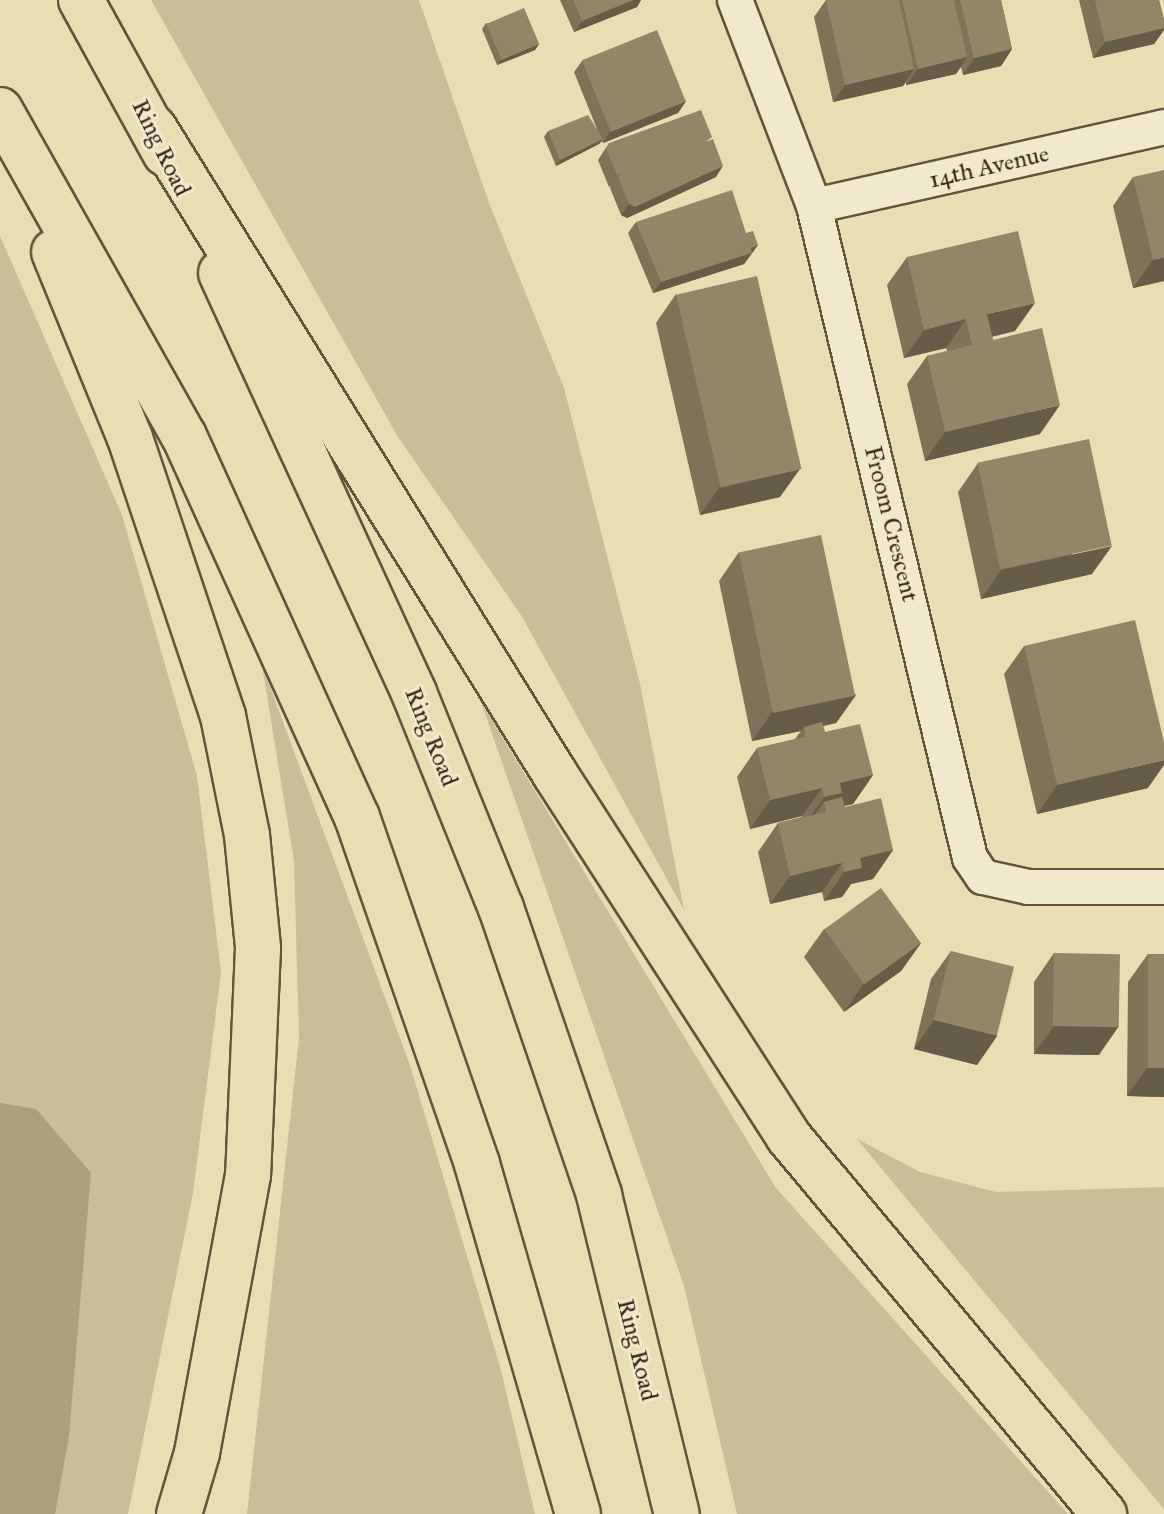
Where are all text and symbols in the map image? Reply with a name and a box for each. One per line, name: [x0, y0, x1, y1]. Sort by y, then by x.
street label: Ring Road: [125, 95, 197, 201]
street label: 14th Avenue: [926, 139, 1052, 195]
street label: Froom Crescent: [858, 443, 924, 605]
street label: Ring Road: [398, 683, 464, 791]
street label: Ring Road: [610, 1296, 664, 1404]

